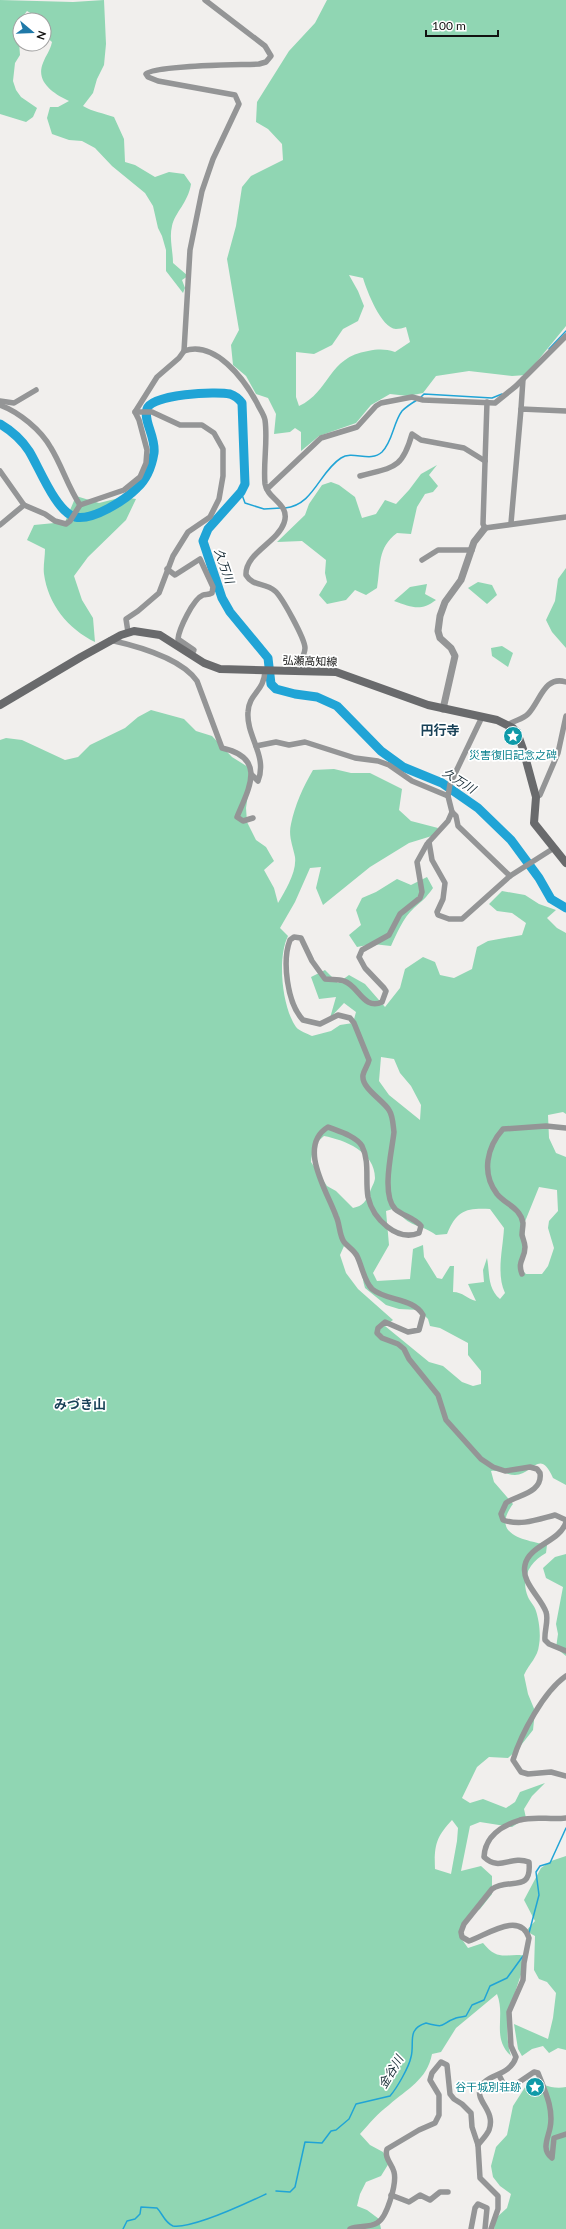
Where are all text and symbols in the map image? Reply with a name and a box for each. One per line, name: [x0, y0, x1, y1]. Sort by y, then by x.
north arrow: [12, 12, 52, 52]
scale bar: [426, 12, 498, 38]
text: 100 m: [432, 18, 466, 33]
text: N: [34, 29, 49, 42]
water label: 久万川: [212, 546, 238, 587]
street label: 弘瀬高知線: [282, 653, 338, 668]
district label: 円行寺: [420, 722, 460, 738]
place icon: 災害復旧記念之碑: [502, 725, 524, 747]
place label: 災害復旧記念之碑: [469, 748, 557, 761]
water label: 久万川: [440, 765, 480, 798]
district label: みづき山: [54, 1396, 106, 1412]
water label: 金谷川: [375, 2051, 407, 2091]
place icon: 谷干城別荘跡: [524, 2076, 546, 2098]
place label: 谷干城別荘跡: [455, 2080, 521, 2093]

